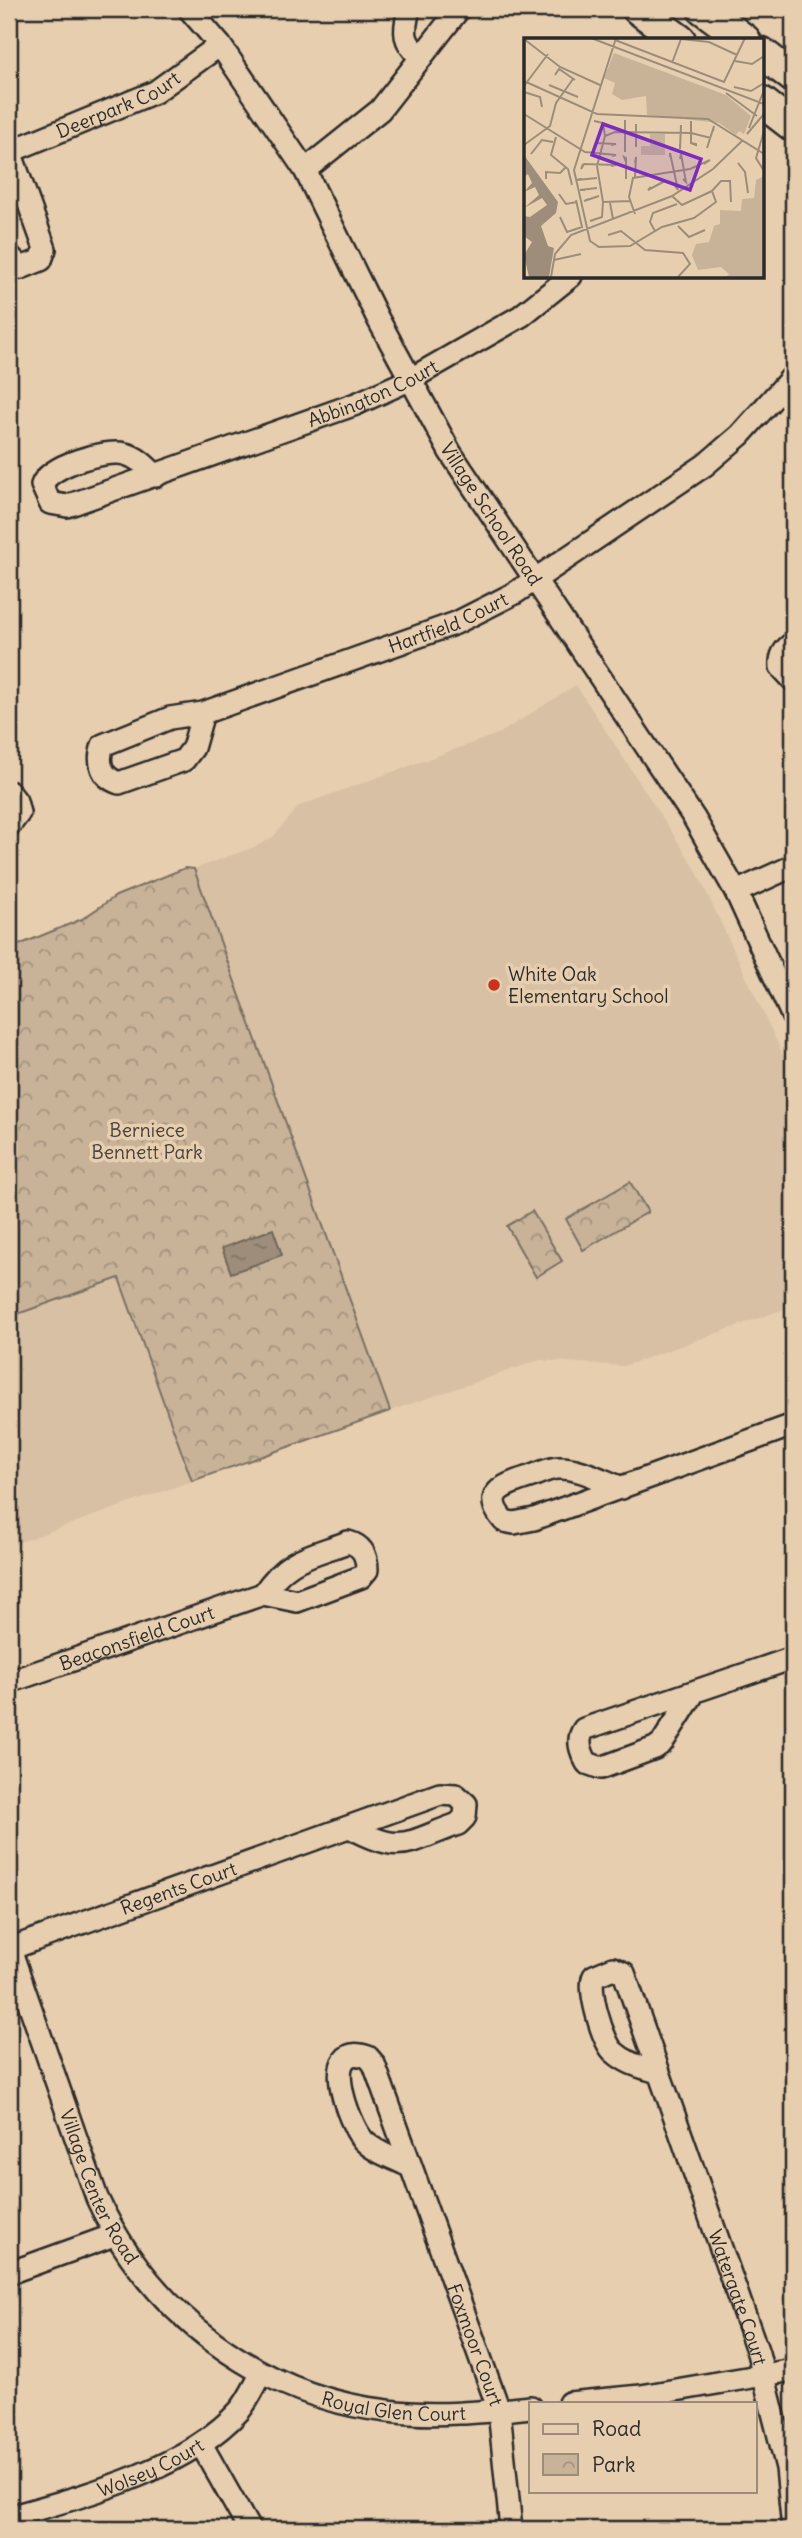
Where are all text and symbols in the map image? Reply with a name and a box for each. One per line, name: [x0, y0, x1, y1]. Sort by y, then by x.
inset map: [524, 38, 764, 278]
street label: Deerpark Court: [53, 66, 185, 143]
street label: Abbington Court: [304, 354, 442, 432]
street label: Village School Road: [435, 438, 547, 590]
street label: Hartfield Court: [385, 587, 512, 658]
place label: White Oak Elementary School: [508, 962, 669, 1008]
marker: White Oak Elementary School: [486, 977, 502, 993]
park label: Berniece Bennett Park: [91, 1118, 203, 1164]
street label: Beaconsfield Court: [56, 1600, 217, 1676]
street label: Regents Court: [117, 1856, 240, 1920]
street label: Village Center Road: [55, 2106, 144, 2268]
street label: Watergate Court: [703, 2226, 773, 2368]
street label: Foxmoor Court: [442, 2280, 508, 2409]
street label: Royal Glen Court: [319, 2386, 466, 2426]
legend: [529, 2402, 756, 2492]
text: Road: [592, 2415, 641, 2442]
street label: Wolsey Court: [94, 2433, 208, 2502]
text: Park: [592, 2451, 635, 2478]

